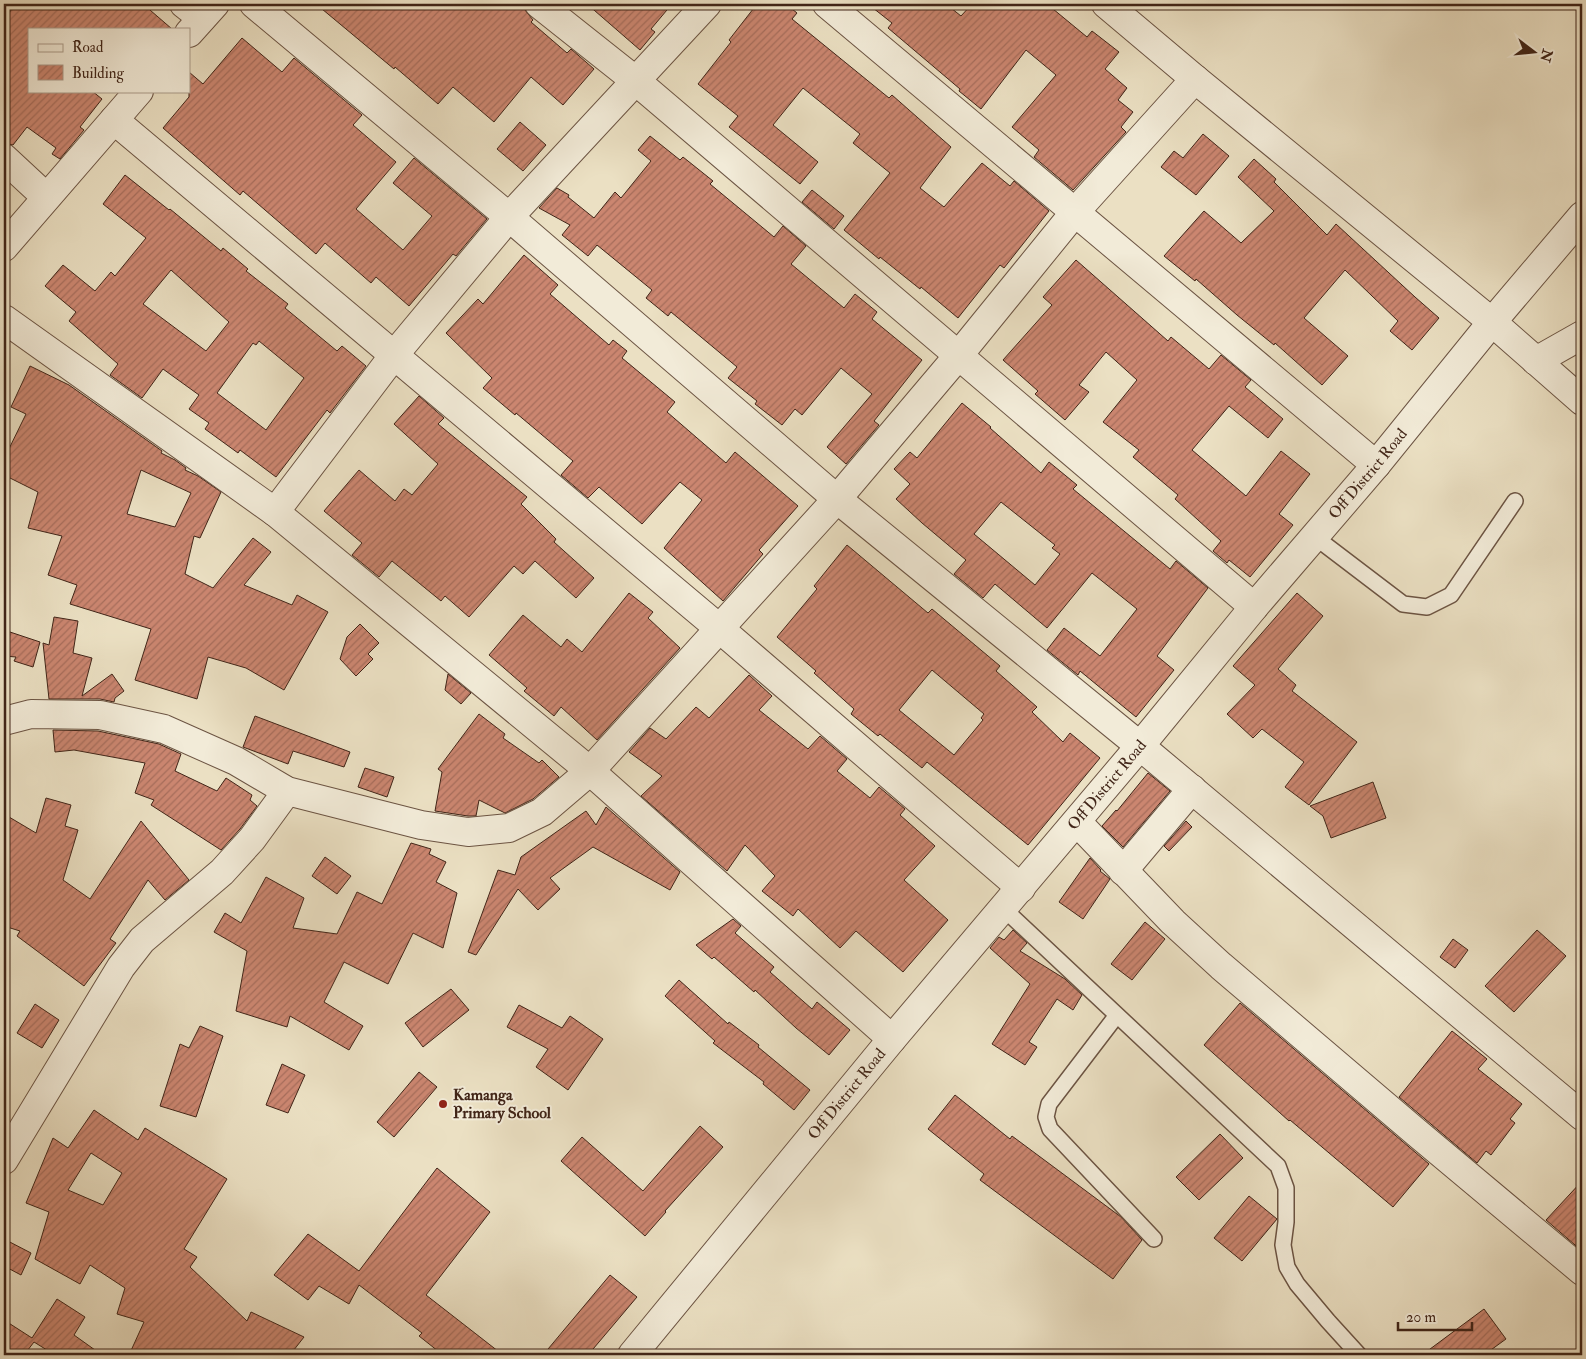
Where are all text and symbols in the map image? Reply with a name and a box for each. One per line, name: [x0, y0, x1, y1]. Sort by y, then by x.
legend: [28, 28, 190, 92]
north arrow: [1508, 28, 1558, 78]
text: Road: [72, 38, 104, 57]
text: N: [1536, 46, 1556, 64]
text: Building: [72, 64, 124, 83]
street label: Off District Road: [1324, 424, 1412, 523]
street label: Off District Road: [1063, 736, 1151, 834]
street label: Off District Road: [803, 1044, 890, 1144]
place label: Kamanga Primary School: [453, 1085, 552, 1124]
marker: Kamanga Primary School: [437, 1098, 449, 1110]
scale bar: [1398, 1299, 1472, 1331]
text: 20 m: [1406, 1308, 1436, 1327]

